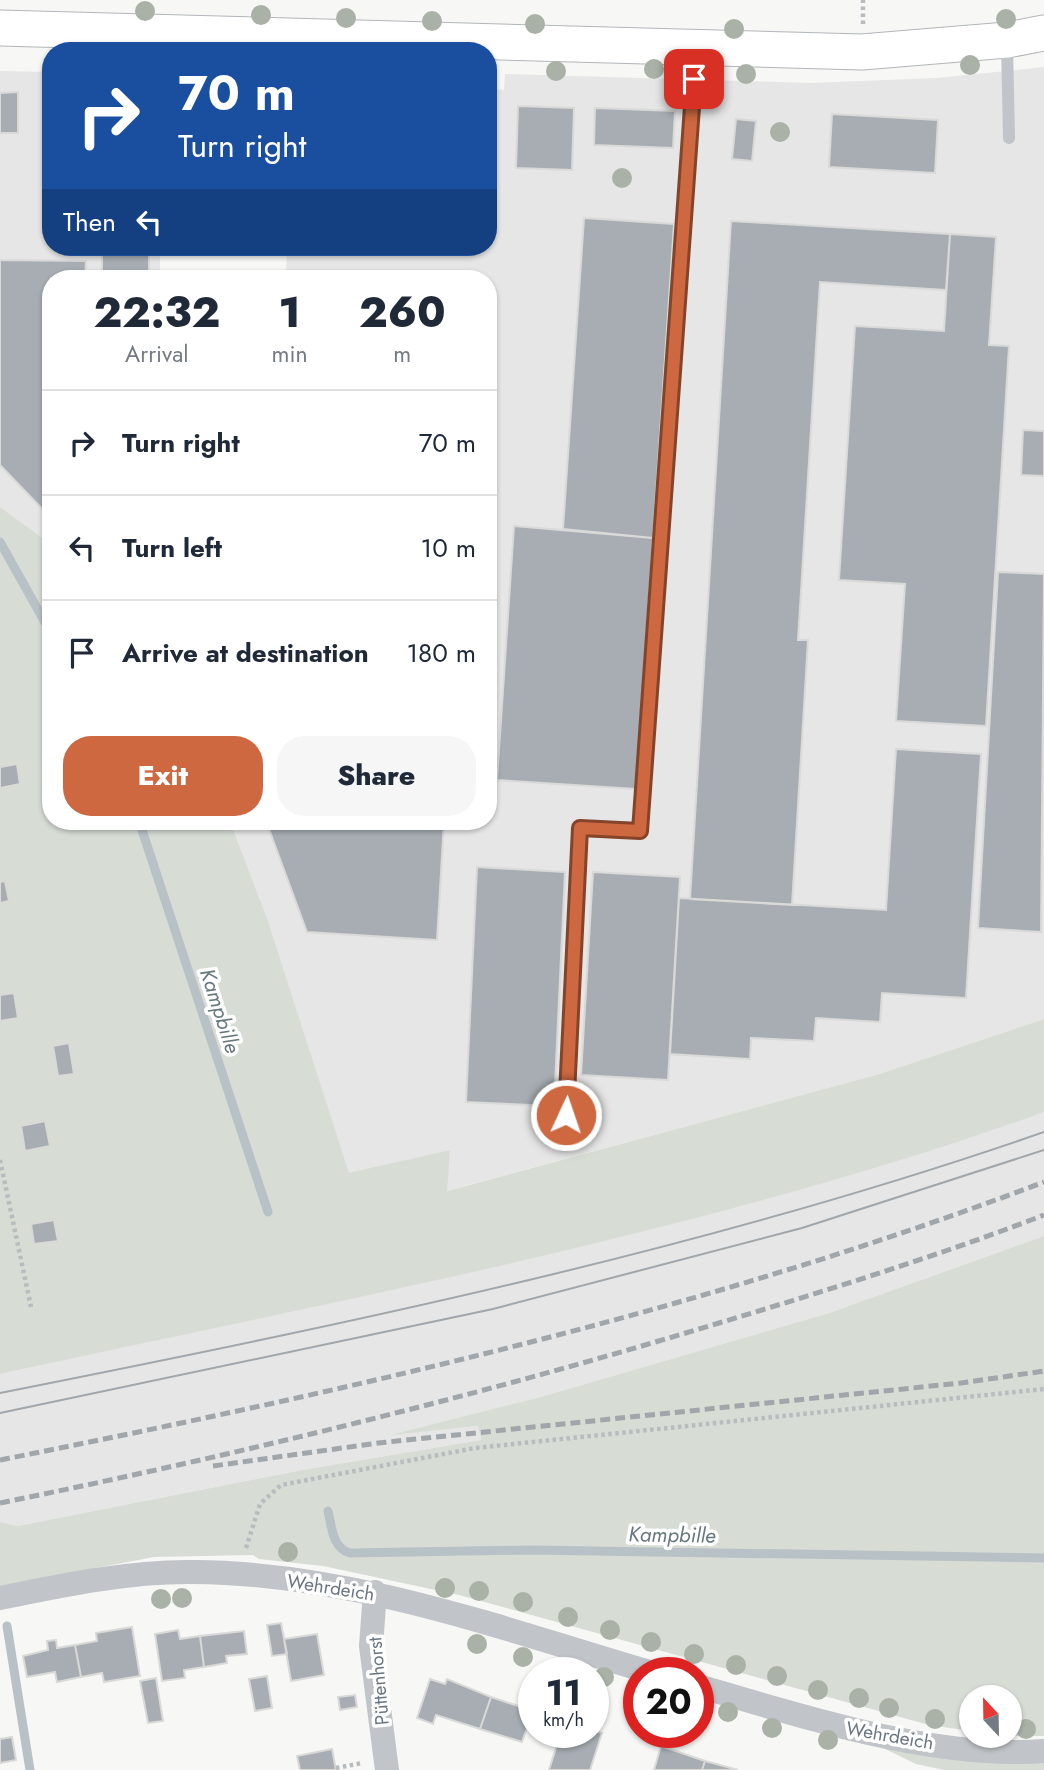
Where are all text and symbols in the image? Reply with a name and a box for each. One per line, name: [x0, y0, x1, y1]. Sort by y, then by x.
pin: [664, 49, 724, 109]
text: 70 m: [178, 58, 295, 128]
icon: arrive: [675, 60, 713, 98]
icon: right: [63, 70, 154, 161]
text: Turn right: [178, 123, 307, 169]
text: Then: [63, 203, 116, 241]
icon: left: [130, 203, 168, 241]
text: 22:32: [93, 282, 220, 343]
text: 1: [279, 282, 301, 343]
text: 260: [359, 282, 446, 343]
text: Arrival: [125, 337, 189, 371]
text: min: [272, 337, 308, 371]
text: m: [393, 337, 411, 371]
icon: right: [63, 424, 101, 462]
text: Turn right: [122, 424, 240, 462]
text: 70 m: [419, 424, 476, 462]
icon: left: [63, 529, 101, 567]
text: Turn left: [122, 529, 222, 567]
text: 10 m: [421, 529, 476, 567]
icon: arrive: [63, 634, 101, 672]
text: Arrive at destination: [122, 634, 369, 672]
text: 180 m: [406, 634, 476, 672]
button: Exit: [63, 736, 263, 816]
button: Share: [277, 736, 476, 816]
water label: Kampbille: [192, 965, 248, 1058]
position arrow: [529, 1078, 603, 1152]
water label: Kampbille: [628, 1519, 716, 1551]
street label: Wehrdeich: [285, 1567, 377, 1608]
street label: Püttenhorst: [361, 1635, 396, 1726]
speed limit sign: 20: [623, 1657, 714, 1748]
text: 11: [546, 1668, 581, 1718]
north arrow: [959, 1685, 1022, 1748]
map controls: [959, 1685, 1022, 1748]
text: km/h: [543, 1707, 584, 1733]
street label: Wehrdeich: [844, 1715, 936, 1756]

